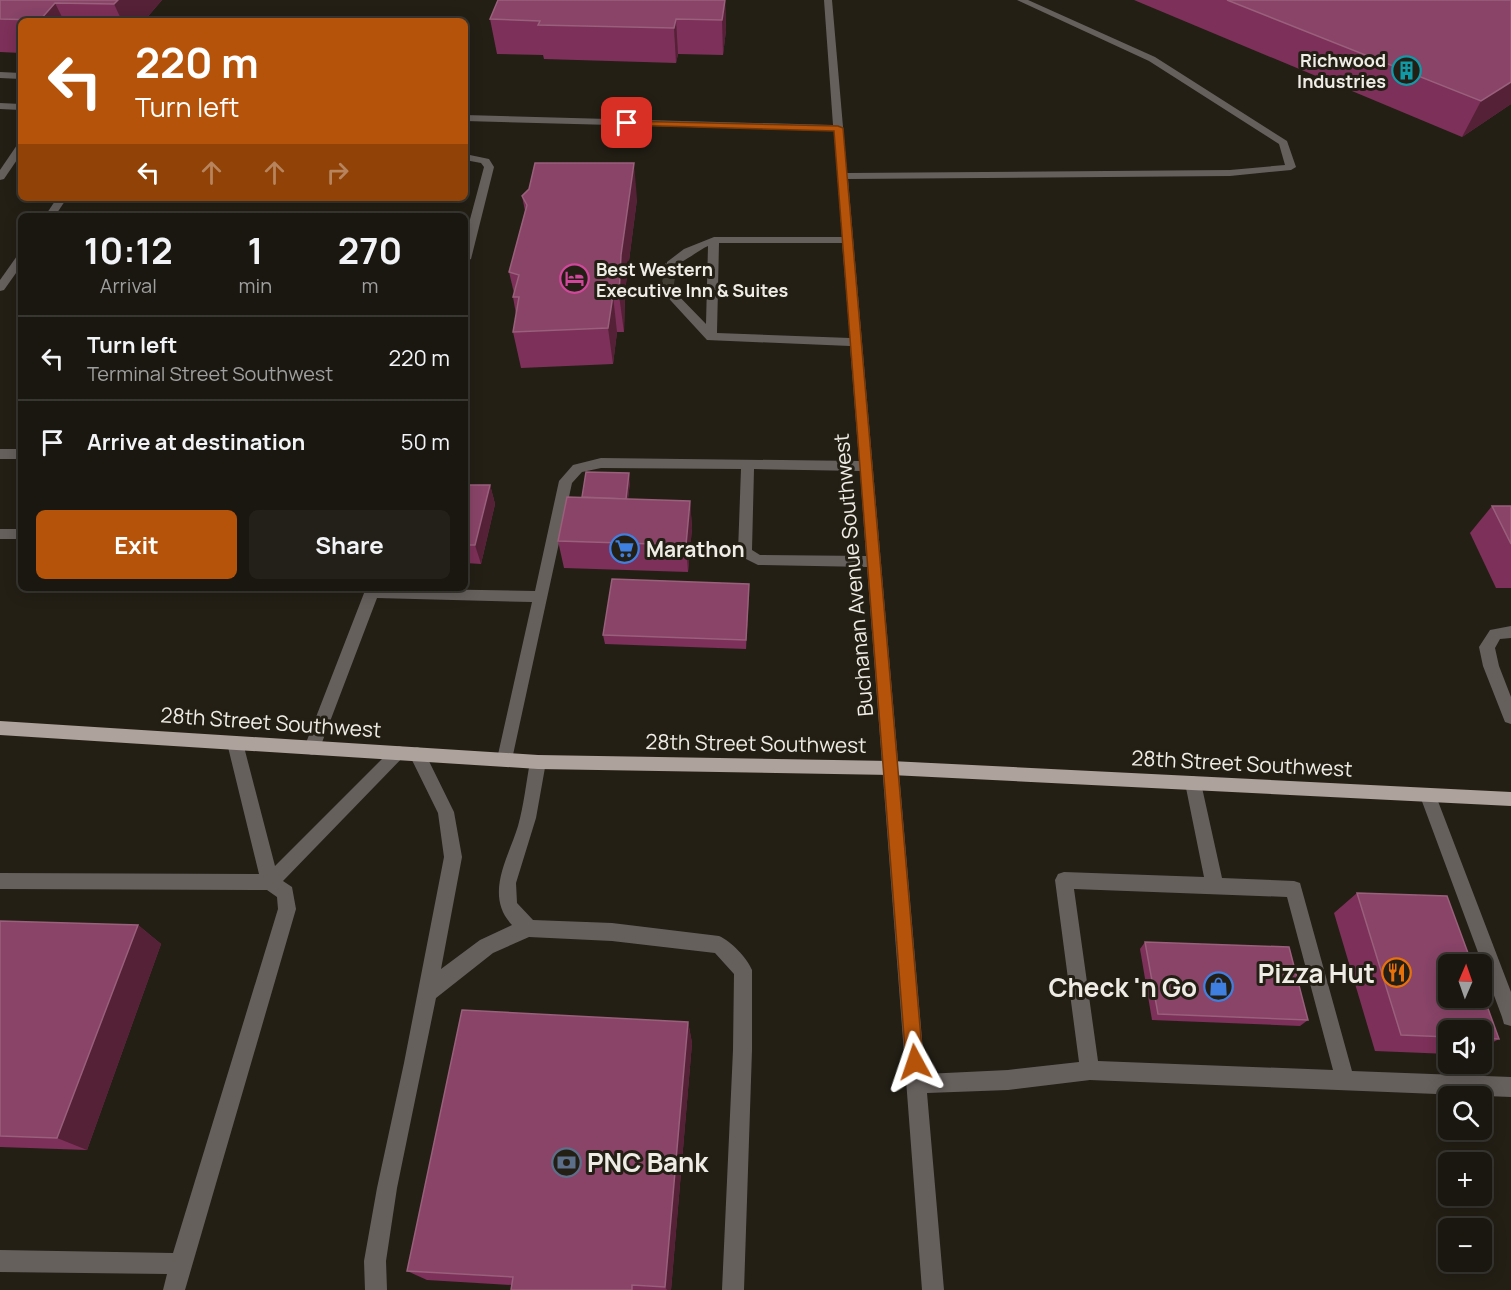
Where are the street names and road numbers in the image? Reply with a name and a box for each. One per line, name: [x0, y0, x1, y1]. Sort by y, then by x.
street label: Buchanan Avenue Southwest: [827, 432, 879, 718]
street label: 28th Street Southwest: [160, 700, 382, 744]
street label: 28th Street Southwest: [645, 727, 867, 759]
street label: 28th Street Southwest: [1131, 743, 1353, 783]

